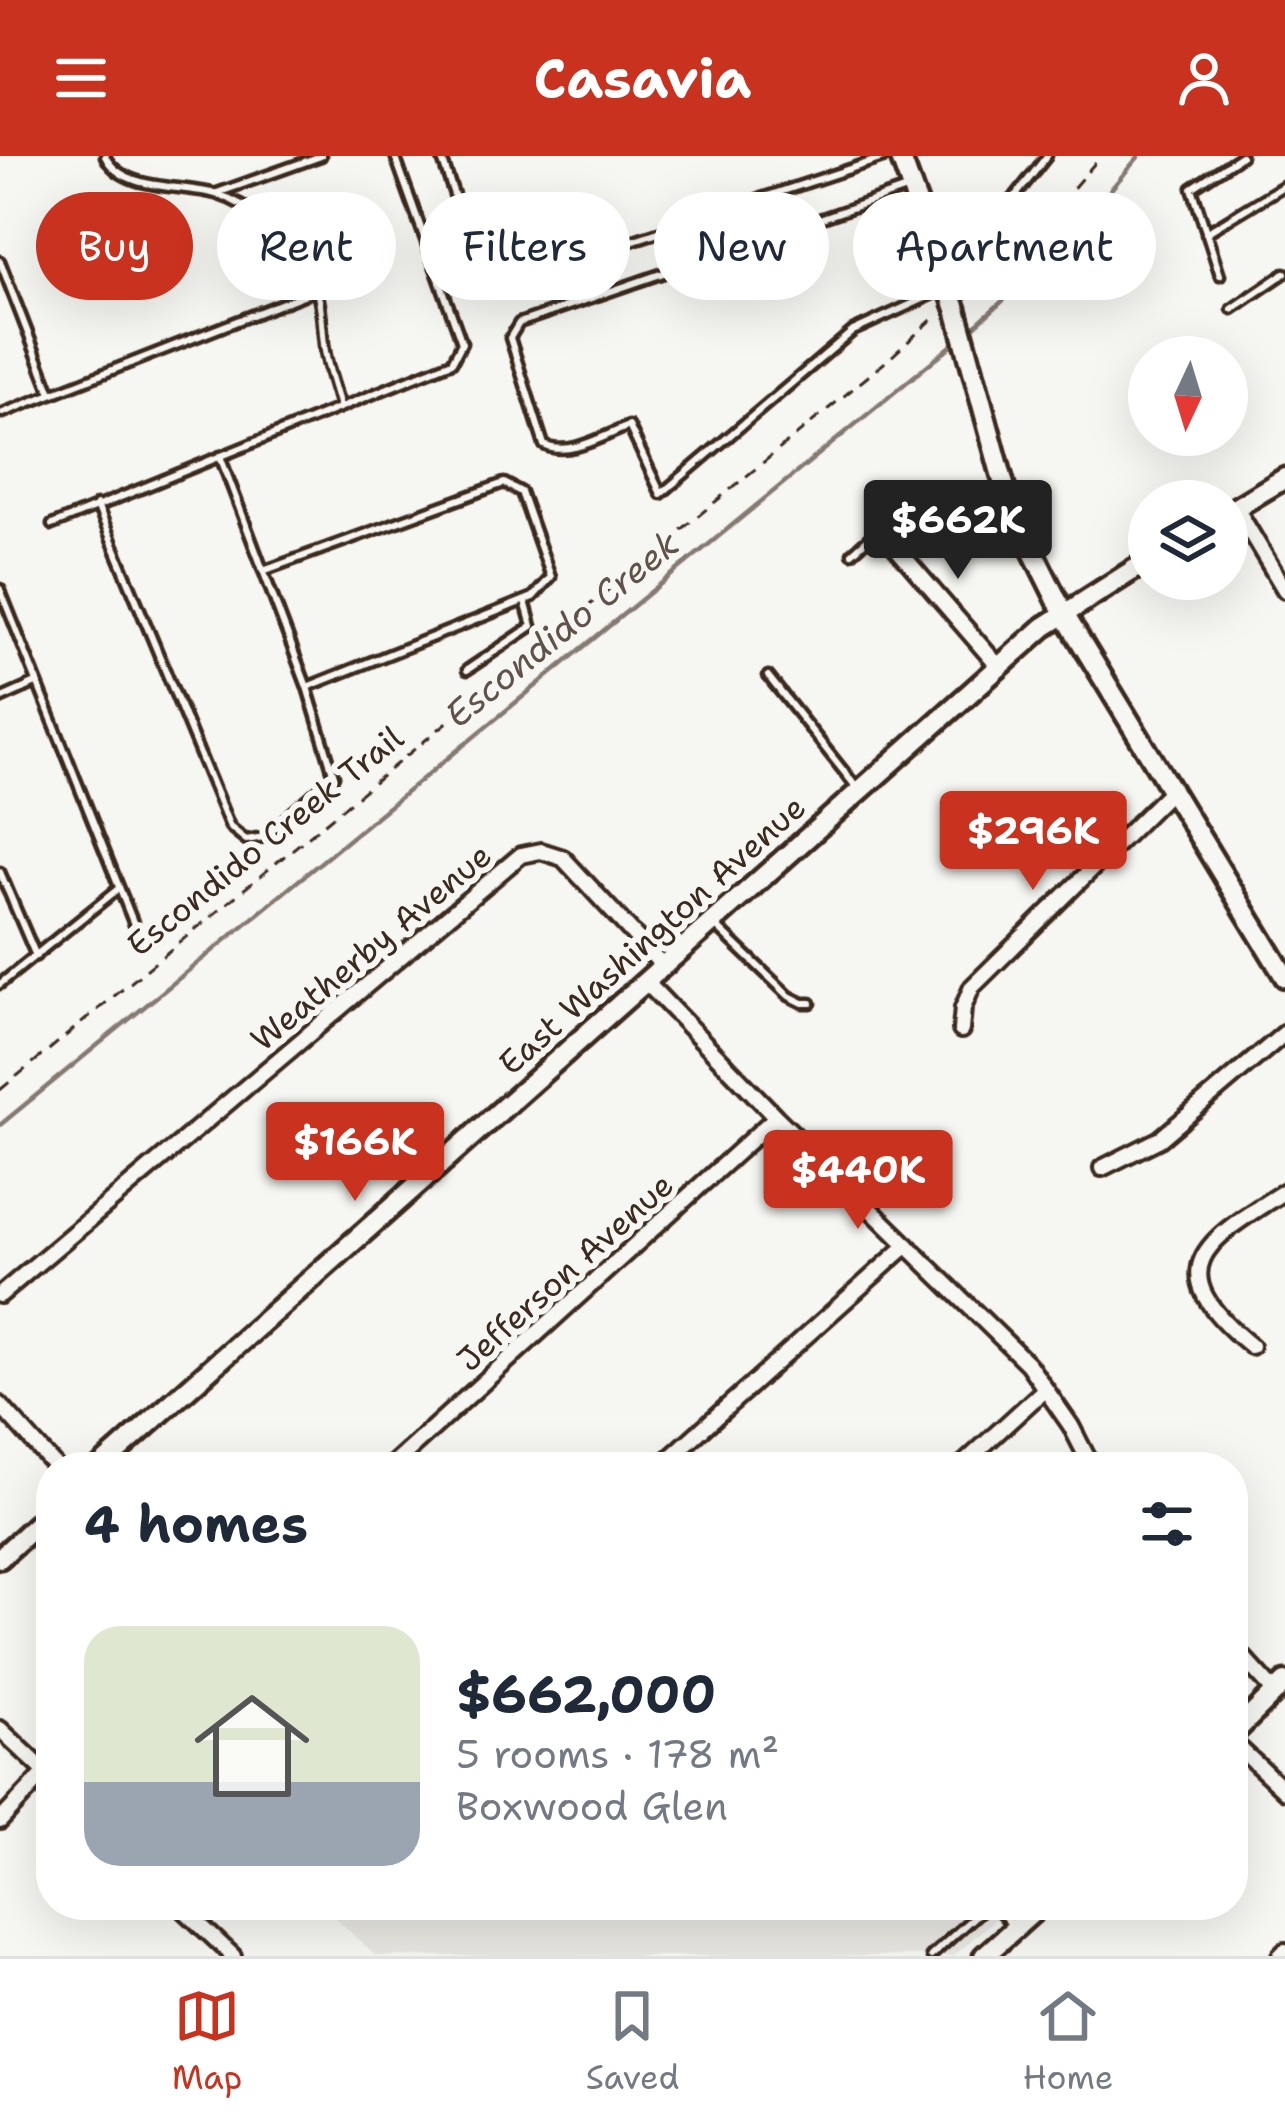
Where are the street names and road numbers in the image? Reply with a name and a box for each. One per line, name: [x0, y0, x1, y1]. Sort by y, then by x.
street label: Escondido Creek Trail: [117, 715, 413, 967]
street label: East Washington Avenue: [489, 785, 815, 1085]
street label: Weatherby Avenue: [241, 833, 501, 1061]
street label: Jefferson Avenue: [447, 1163, 683, 1381]

